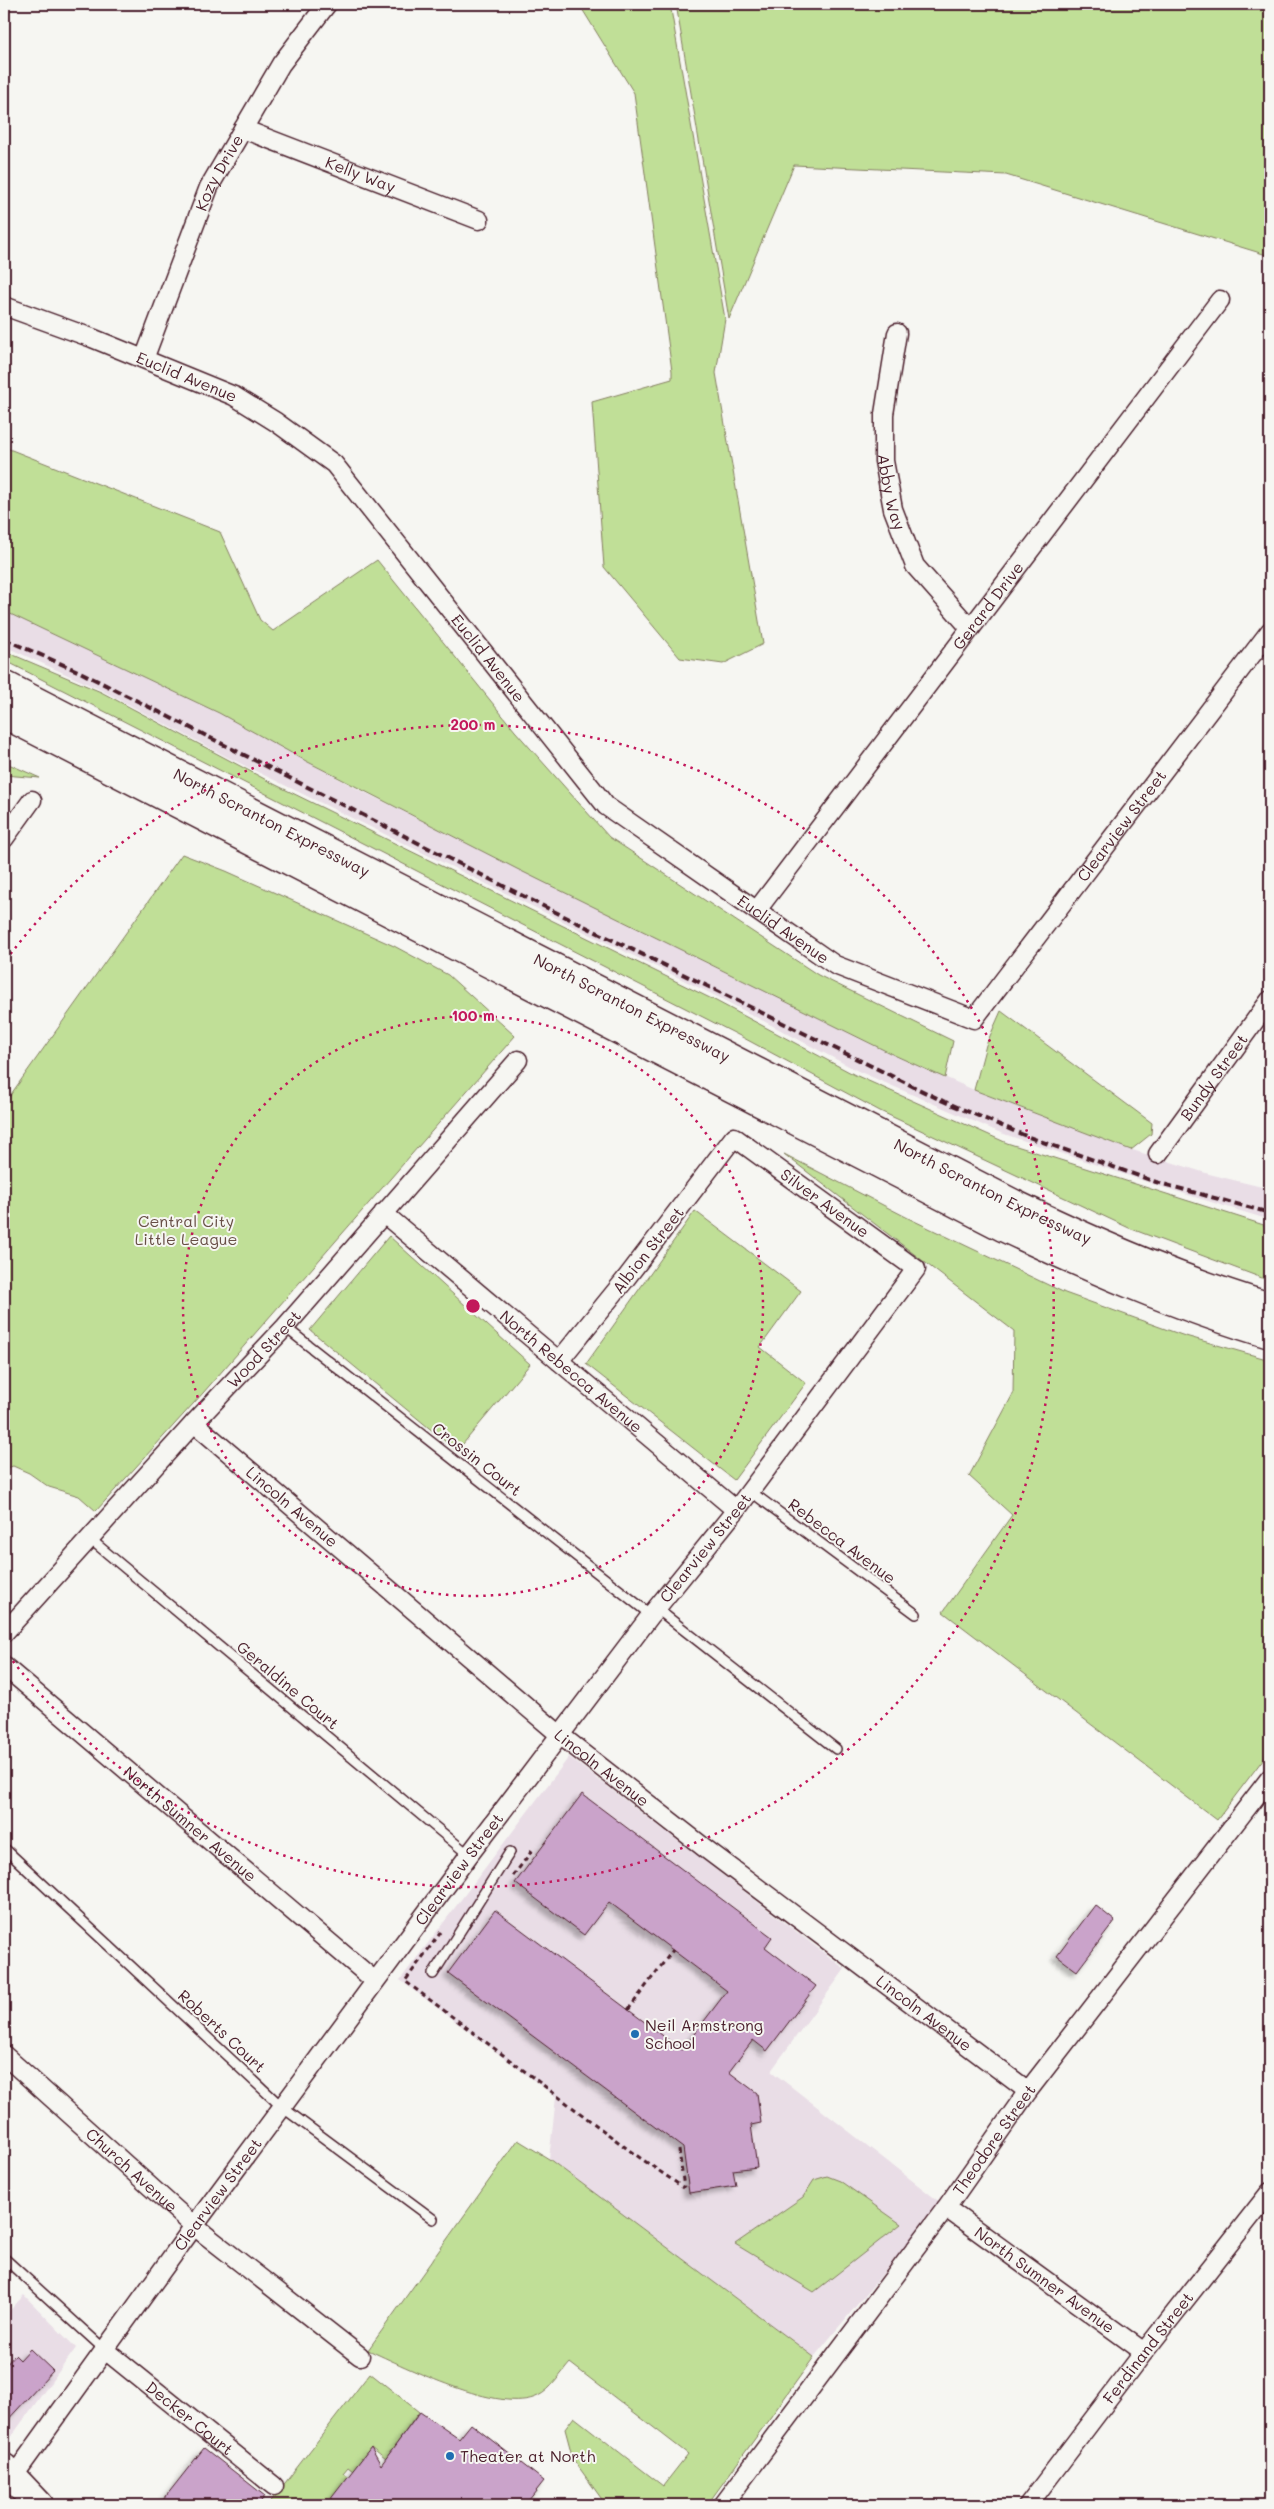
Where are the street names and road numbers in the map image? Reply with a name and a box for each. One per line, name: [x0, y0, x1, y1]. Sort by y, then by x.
street label: Kozy Drive: [190, 130, 247, 214]
street label: Kelly Way: [323, 151, 399, 197]
street label: Euclid Avenue: [133, 346, 240, 406]
street label: Abby Way: [874, 454, 911, 533]
street label: Gerard Drive: [947, 557, 1028, 654]
street label: Euclid Avenue: [447, 609, 530, 706]
street label: North Scranton Expressway: [170, 763, 374, 881]
street label: Clearview Street: [1072, 765, 1170, 886]
street label: Euclid Avenue: [734, 890, 834, 968]
street label: North Scranton Expressway: [530, 948, 734, 1066]
street label: Bundy Street: [1175, 1029, 1252, 1124]
street label: North Scranton Expressway: [891, 1133, 1095, 1249]
street label: Silver Avenue: [777, 1163, 874, 1242]
street label: Albion Street: [607, 1202, 688, 1297]
street label: Wood Street: [222, 1305, 305, 1392]
street label: North Rebecca Avenue: [496, 1305, 647, 1437]
street label: Crossin Court: [428, 1417, 526, 1500]
street label: Lincoln Avenue: [242, 1461, 343, 1551]
street label: Clearview Street: [654, 1488, 755, 1607]
street label: Rebecca Avenue: [784, 1493, 900, 1588]
street label: Geraldine Court: [233, 1636, 344, 1734]
street label: Lincoln Avenue: [550, 1724, 654, 1811]
street label: North Sumner Avenue: [119, 1761, 261, 1886]
street label: Clearview Street: [410, 1808, 507, 1929]
street label: Lincoln Avenue: [872, 1970, 976, 2055]
street label: Roberts Court: [174, 1985, 271, 2077]
street label: Theodore Street: [947, 2079, 1040, 2199]
street label: Church Avenue: [82, 2123, 182, 2216]
street label: Clearview Street: [169, 2133, 266, 2255]
street label: North Sumner Avenue: [971, 2221, 1119, 2337]
street label: Ferdinand Street: [1098, 2287, 1198, 2407]
street label: Decker Court: [142, 2376, 238, 2459]

